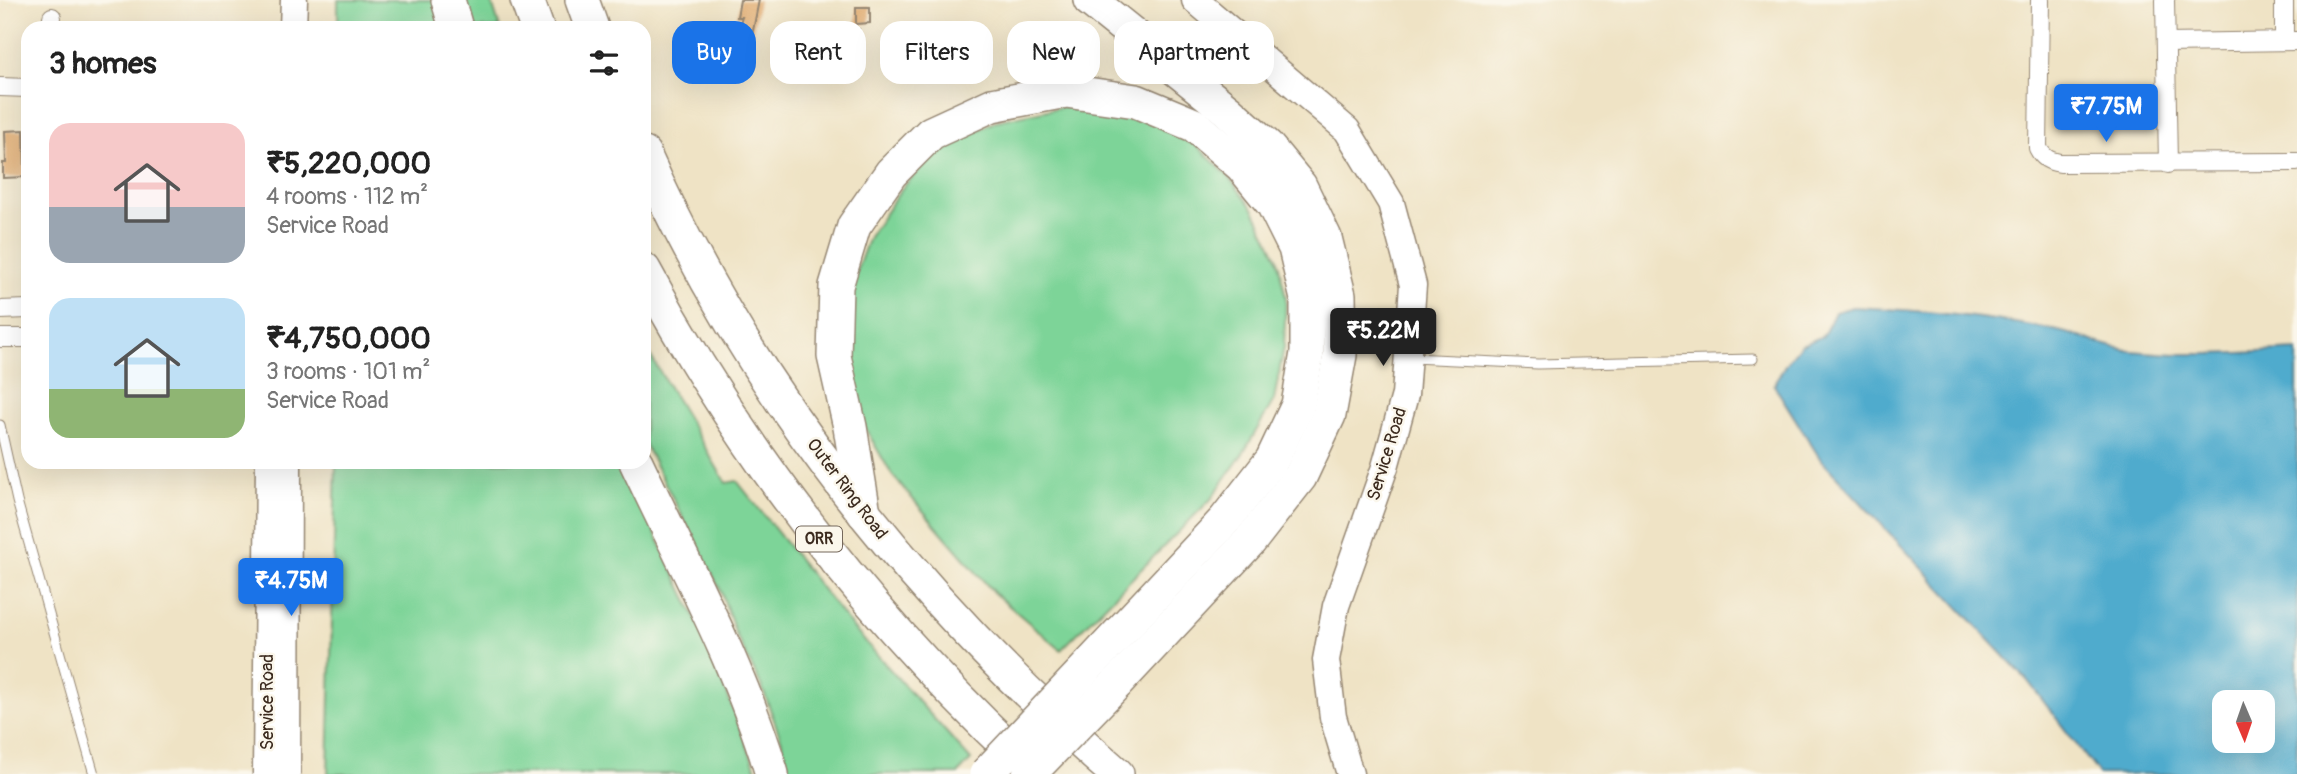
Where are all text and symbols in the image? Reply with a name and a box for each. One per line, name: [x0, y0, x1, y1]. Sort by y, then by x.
chip: Buy: [672, 21, 756, 84]
chip: Rent: [770, 21, 866, 84]
chip: Filters: [880, 21, 993, 84]
chip: New: [1007, 21, 1100, 84]
chip: Apartment: [1114, 21, 1274, 84]
icon: filters: [585, 44, 623, 82]
text: 3 homes: [49, 45, 156, 82]
pin: ₹7.75M: [2049, 85, 2163, 144]
text: ₹7.75M: [2070, 92, 2142, 121]
text: ₹5,220,000: [266, 145, 431, 182]
icon: home: [105, 151, 189, 235]
text: 4 rooms · 112 m²: [266, 182, 428, 211]
text: Service Road: [266, 211, 389, 240]
pin: ₹5.22M: [1326, 308, 1440, 368]
text: ₹5.22M: [1346, 316, 1420, 345]
text: ₹4,750,000: [266, 320, 431, 357]
icon: home: [105, 326, 189, 410]
text: 3 rooms · 101 m²: [266, 357, 430, 386]
text: Service Road: [266, 386, 389, 415]
street label: Service Road: [1362, 405, 1412, 503]
street label: Outer Ring Road: [801, 434, 893, 544]
road number: ORR: [796, 526, 842, 552]
pin: ₹4.75M: [234, 558, 348, 618]
text: ₹4.75M: [254, 566, 328, 595]
street label: Service Road: [256, 654, 279, 750]
north arrow: [2212, 690, 2275, 752]
map controls: [2212, 690, 2275, 753]

